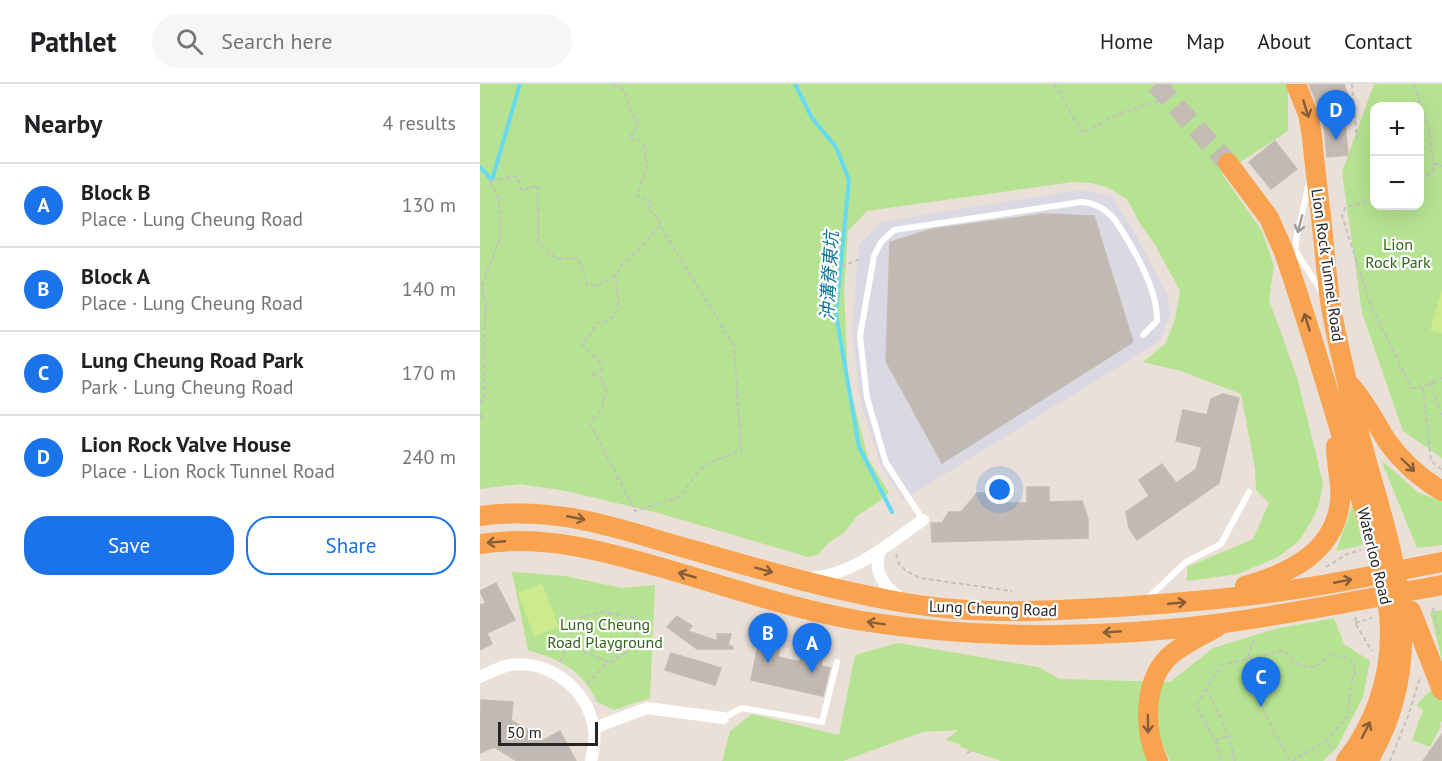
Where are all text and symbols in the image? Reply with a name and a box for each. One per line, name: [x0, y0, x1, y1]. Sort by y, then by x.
search box: [152, 14, 572, 68]
text: Pathlet: [30, 23, 116, 60]
icon: search: [173, 25, 206, 58]
text: Search here: [221, 27, 332, 55]
text: Home: [1100, 28, 1153, 55]
text: Map: [1186, 28, 1225, 55]
text: About: [1258, 28, 1311, 55]
text: Contact: [1344, 28, 1412, 55]
pin: D: [1316, 91, 1356, 140]
one-way arrow: [1301, 99, 1312, 118]
map controls: [1370, 102, 1424, 210]
button: +: [1370, 102, 1424, 156]
text: Nearby: [24, 107, 102, 140]
text: 4 results: [383, 110, 456, 136]
button: −: [1370, 156, 1424, 210]
text: Block B: [81, 178, 151, 206]
street label: Lion Rock Tunnel Road: [1307, 187, 1349, 343]
text: A: [37, 192, 50, 218]
text: 130 m: [402, 192, 456, 218]
text: Place · Lung Cheung Road: [81, 206, 303, 232]
one-way arrow: [1293, 214, 1305, 233]
water label: 沖溝脊東坑: [815, 227, 843, 322]
park label: Lion Rock Park: [1365, 234, 1431, 272]
text: Block A: [81, 262, 150, 290]
text: B: [38, 276, 49, 302]
text: 140 m: [402, 276, 456, 302]
text: Place · Lung Cheung Road: [81, 290, 303, 316]
one-way arrow: [1300, 313, 1311, 332]
text: Lung Cheung Road Park: [81, 346, 304, 374]
text: C: [38, 360, 49, 386]
text: 170 m: [402, 360, 456, 386]
text: Park · Lung Cheung Road: [81, 374, 294, 400]
text: Lion Rock Valve House: [81, 430, 291, 458]
text: D: [37, 444, 50, 470]
text: 240 m: [402, 444, 456, 470]
text: Place · Lion Rock Tunnel Road: [81, 458, 335, 484]
one-way arrow: [1401, 458, 1416, 473]
your location: [985, 475, 1014, 504]
street label: Waterloo Road: [1353, 505, 1397, 607]
one-way arrow: [566, 513, 586, 524]
button: Save: [24, 516, 234, 575]
button: Share: [246, 516, 456, 575]
one-way arrow: [487, 537, 507, 548]
one-way arrow: [754, 565, 773, 576]
one-way arrow: [678, 569, 697, 580]
one-way arrow: [1333, 575, 1352, 586]
street label: Lung Cheung Road: [929, 596, 1057, 620]
one-way arrow: [1167, 597, 1186, 608]
park label: Lung Cheung Road Playground: [547, 614, 663, 652]
pin: B: [748, 614, 788, 663]
one-way arrow: [867, 617, 886, 628]
pin: A: [792, 624, 832, 673]
one-way arrow: [1103, 627, 1123, 638]
pin: C: [1242, 658, 1280, 707]
one-way arrow: [1142, 714, 1154, 734]
scale bar: [498, 719, 598, 746]
one-way arrow: [1361, 721, 1372, 739]
text: 50 m: [507, 722, 542, 742]

